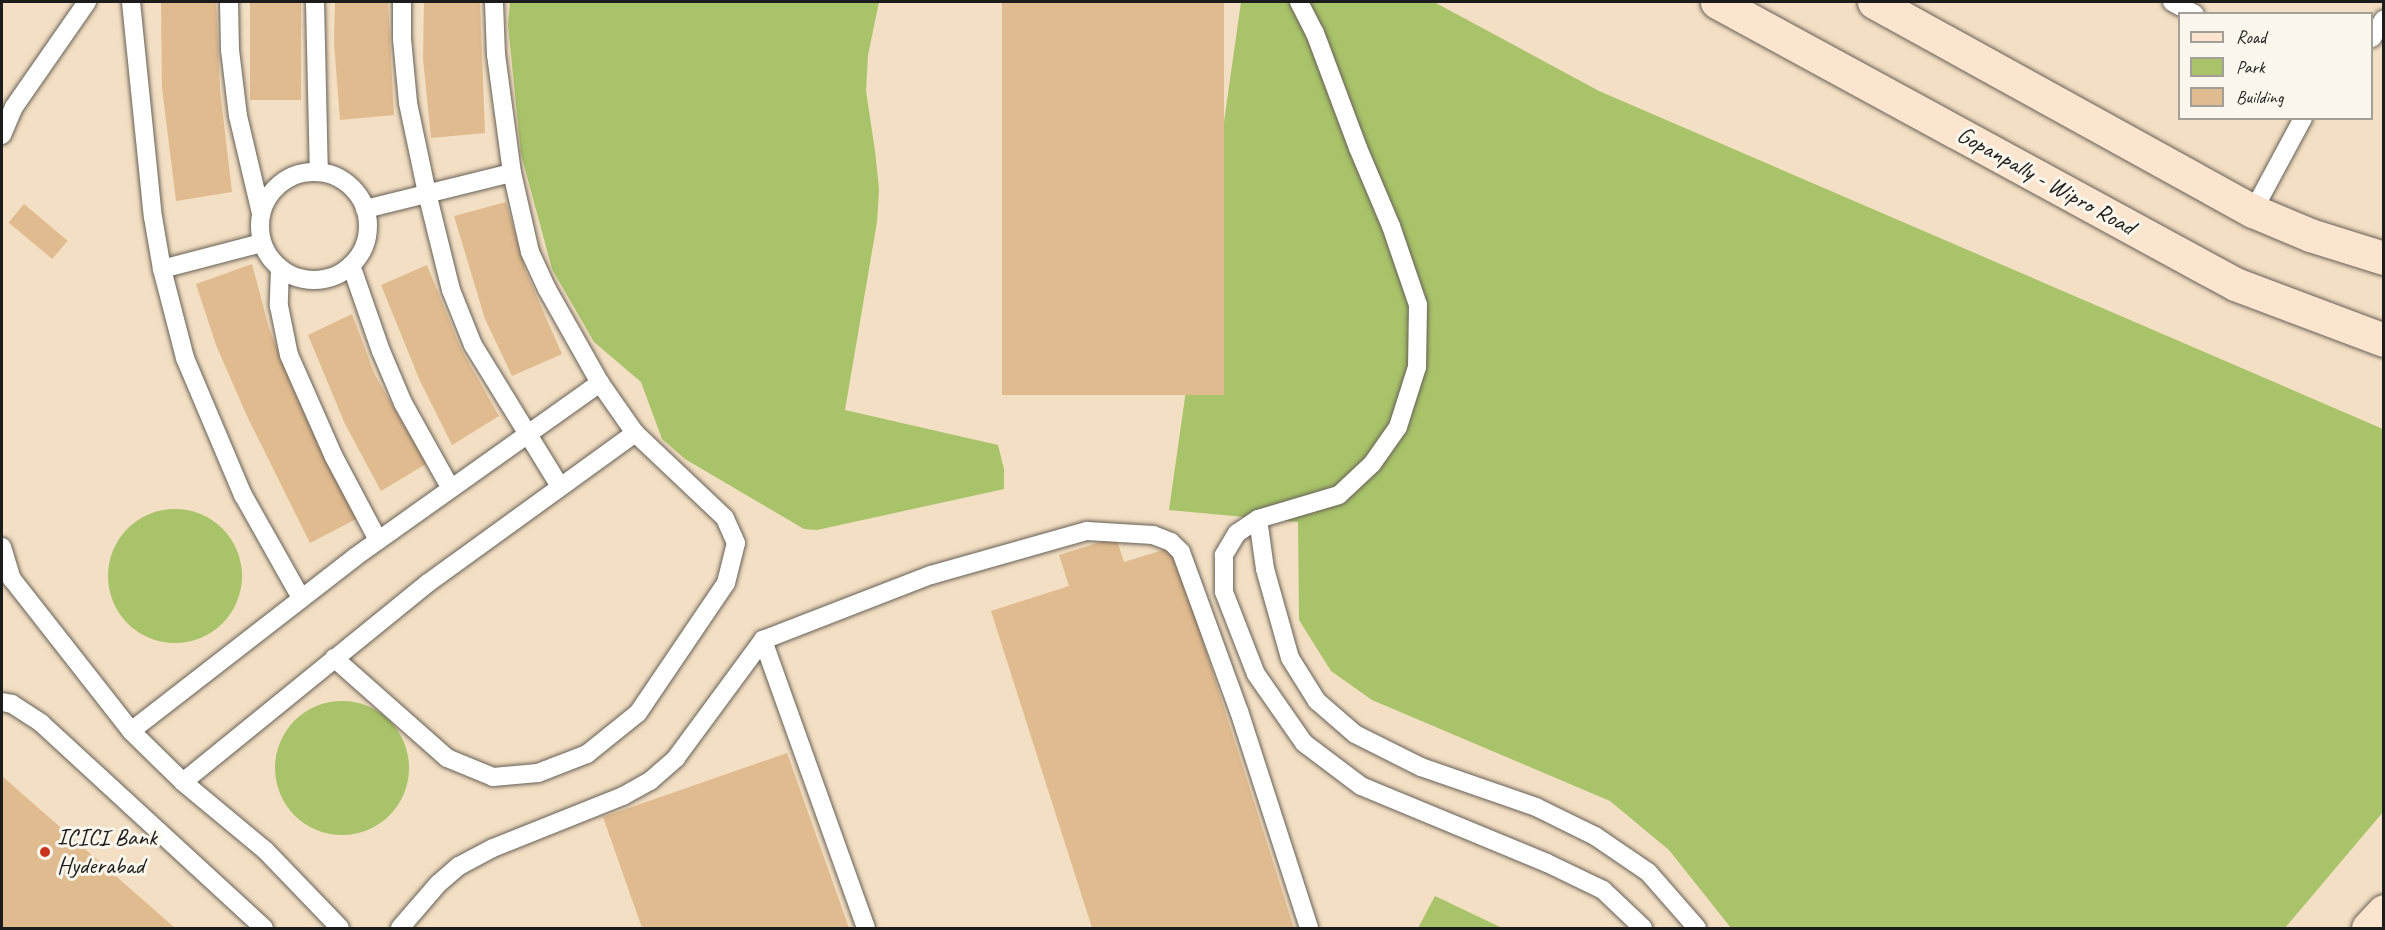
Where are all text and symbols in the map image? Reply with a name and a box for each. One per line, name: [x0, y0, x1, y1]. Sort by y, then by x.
legend: [2178, 12, 2373, 120]
text: Road: [2236, 26, 2266, 48]
text: Park: [2236, 56, 2265, 78]
text: Building: [2236, 86, 2283, 108]
street label: Gopanpally - Wipro Road: [1952, 120, 2140, 242]
place label: ICICI Bank Hyderabad: [57, 824, 157, 880]
marker: ICICI Bank Hyderabad: [38, 845, 52, 859]

